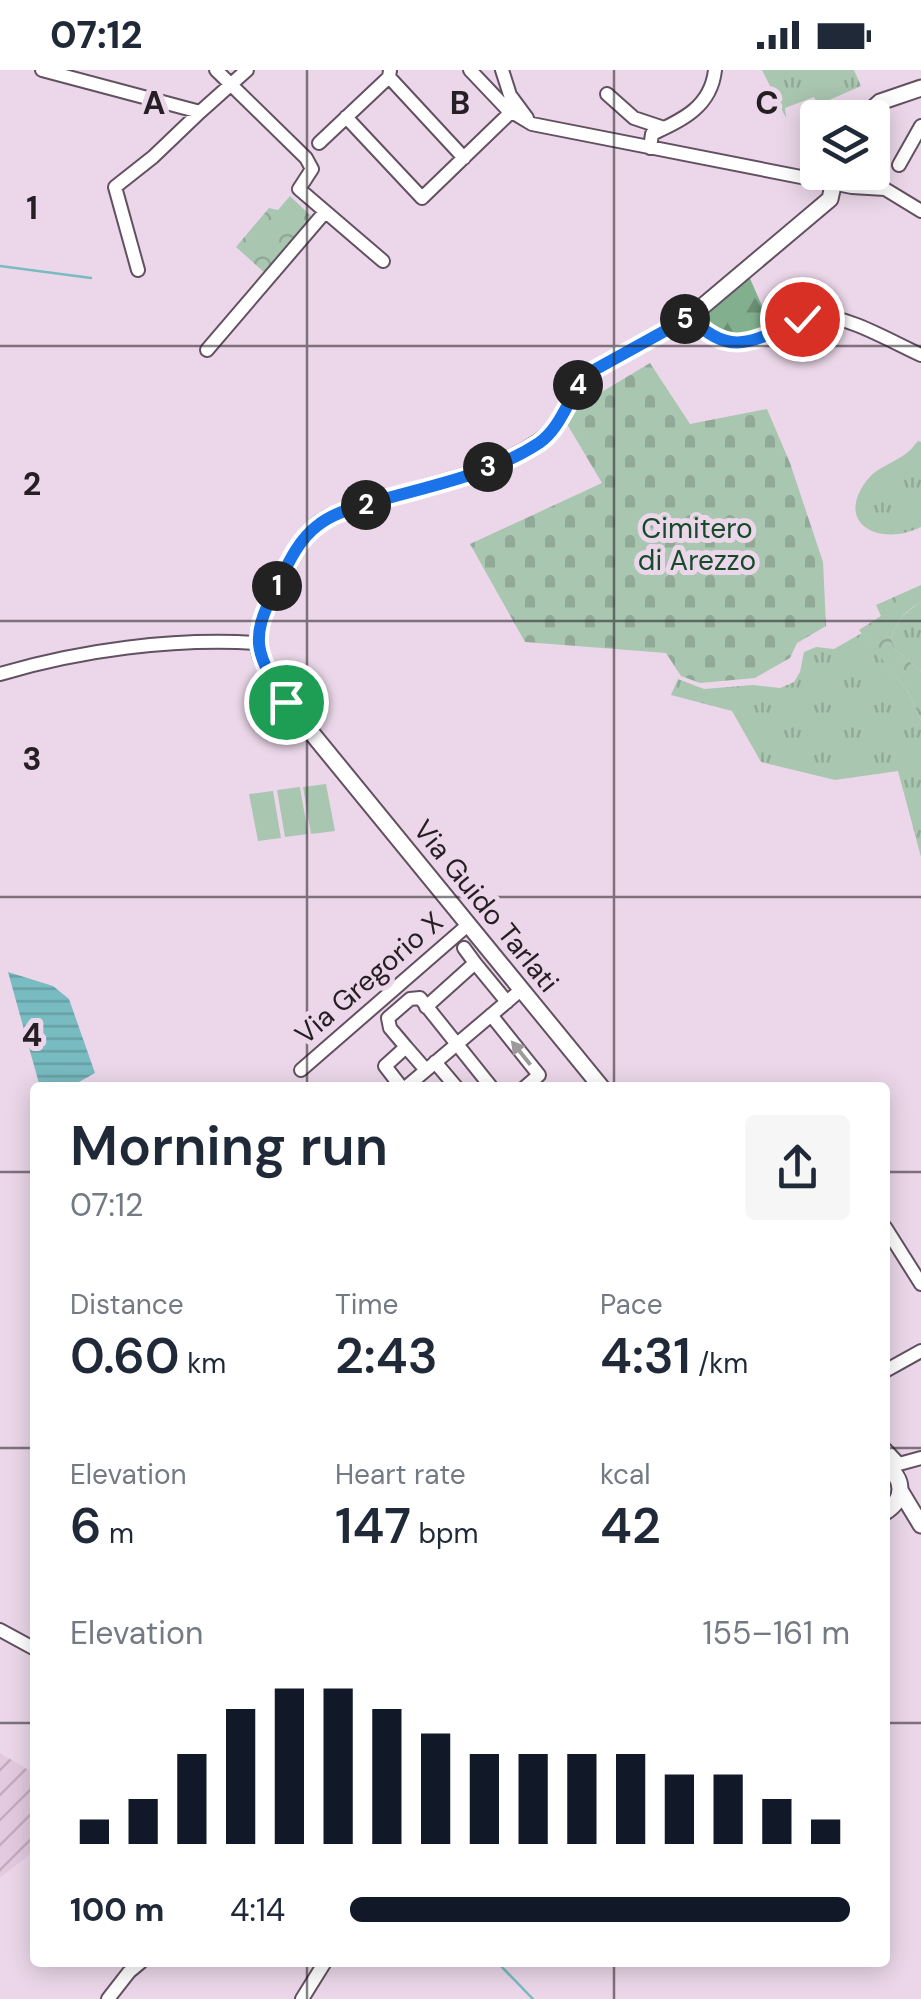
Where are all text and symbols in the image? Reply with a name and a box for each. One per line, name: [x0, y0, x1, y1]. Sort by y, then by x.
text: 07:12: [50, 10, 142, 60]
text: A: [143, 82, 165, 124]
text: B: [450, 82, 470, 124]
text: C: [755, 82, 779, 124]
map controls: [800, 100, 890, 190]
button: layers: [800, 100, 890, 190]
text: 1: [26, 187, 38, 229]
pin: [760, 277, 845, 362]
icon: check: [775, 292, 830, 347]
pin: 5: [660, 294, 710, 344]
text: 5: [676, 300, 694, 337]
pin: 4: [553, 360, 603, 410]
text: 4: [569, 366, 587, 403]
pin: 3: [463, 442, 513, 492]
text: 3: [480, 448, 496, 485]
text: 2: [23, 463, 41, 505]
pin: 2: [341, 480, 391, 530]
text: 2: [358, 486, 374, 523]
park label: Cimitero di Arezzo: [638, 510, 756, 579]
pin: 1: [252, 561, 302, 611]
text: 1: [272, 567, 282, 604]
pin: [244, 660, 329, 745]
icon: arrive: [259, 675, 314, 730]
text: 3: [22, 738, 42, 780]
street label: Via Guido Tarlati: [405, 812, 567, 1000]
street label: Via Gregorio X: [287, 903, 451, 1053]
text: 4: [22, 1014, 42, 1056]
one-way arrow: [511, 1040, 532, 1065]
text: Morning run: [70, 1110, 388, 1182]
button: share: [745, 1115, 850, 1220]
text: 07:12: [70, 1184, 143, 1226]
text: Distance: [70, 1286, 184, 1323]
text: Time: [335, 1286, 398, 1323]
text: Pace: [600, 1286, 663, 1323]
text: 0.60: [70, 1323, 180, 1389]
text: 2:43: [335, 1323, 438, 1389]
text: 4:31: [600, 1323, 691, 1389]
text: km: [180, 1345, 226, 1382]
text: /km: [691, 1345, 748, 1382]
text: Elevation: [70, 1456, 187, 1493]
text: Heart rate: [335, 1456, 466, 1493]
text: kcal: [600, 1456, 651, 1493]
text: 6: [70, 1493, 102, 1559]
text: 147: [335, 1493, 411, 1559]
text: 42: [600, 1493, 661, 1559]
text: m: [102, 1515, 134, 1552]
text: bpm: [411, 1515, 479, 1552]
text: Elevation: [70, 1612, 203, 1654]
text: 155–161 m: [702, 1612, 850, 1654]
text: 100 m: [70, 1889, 164, 1931]
text: 4:14: [230, 1889, 285, 1931]

